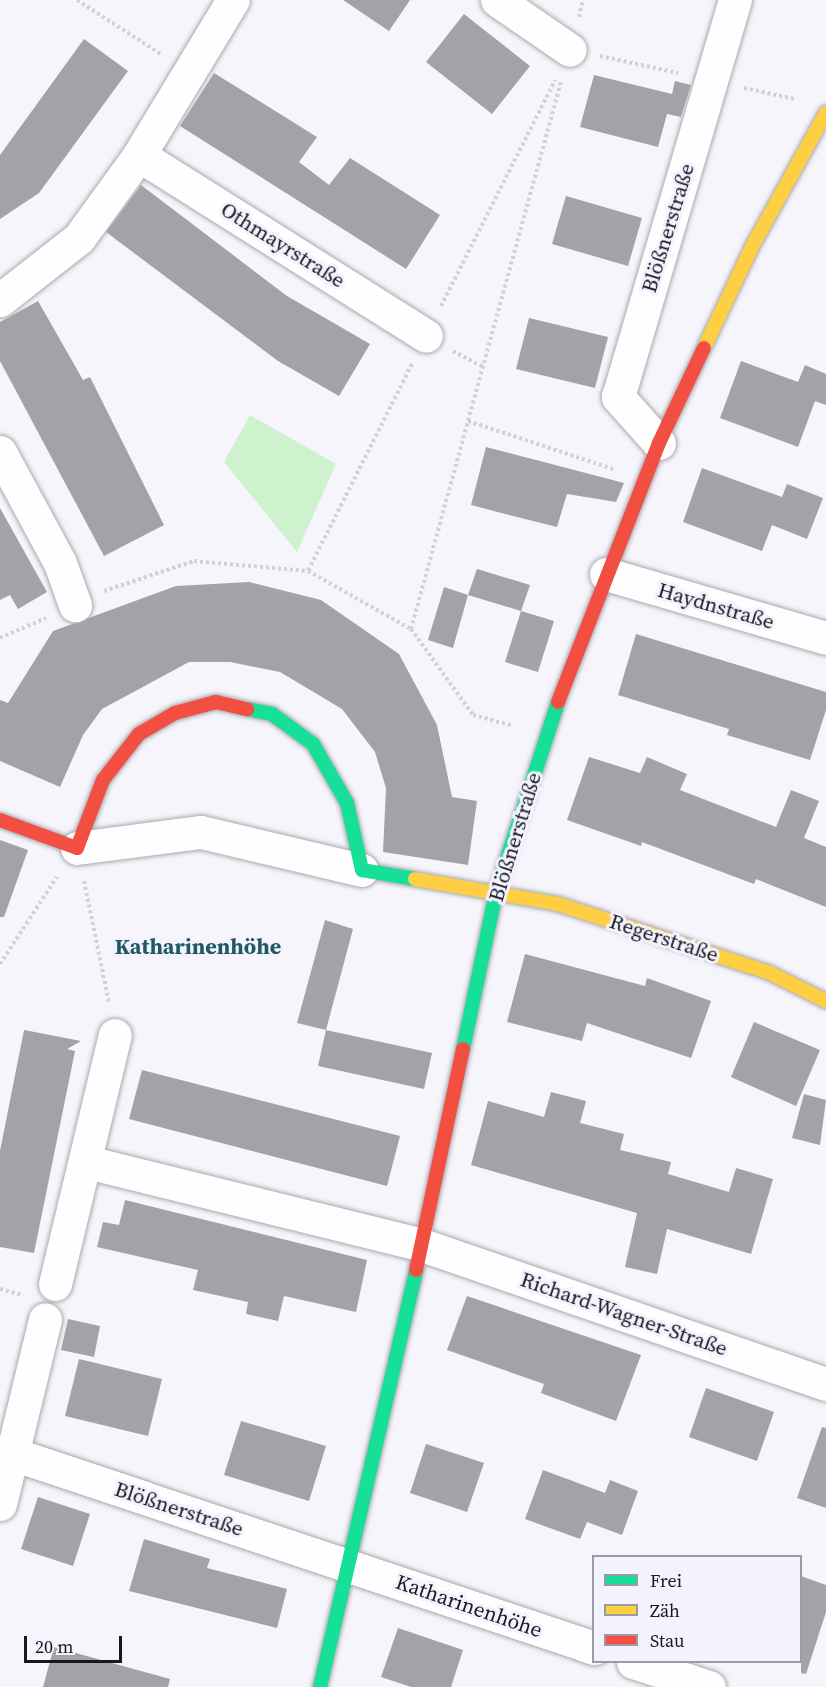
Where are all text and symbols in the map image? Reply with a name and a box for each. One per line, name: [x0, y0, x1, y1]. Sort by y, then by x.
street label: Blößnerstraße: [636, 160, 700, 296]
street label: Othmayrstraße: [216, 197, 350, 293]
street label: Haydnstraße: [655, 577, 777, 635]
street label: Blößnerstraße: [483, 769, 547, 905]
street label: Regerstraße: [607, 909, 721, 967]
district label: Katharinenhöhe: [115, 934, 281, 960]
street label: Richard-Wagner-Straße: [517, 1267, 731, 1361]
street label: Blößnerstraße: [112, 1476, 246, 1542]
legend: [592, 1555, 802, 1663]
text: Frei: [650, 1568, 682, 1593]
street label: Katharinenhöhe: [393, 1569, 545, 1643]
text: Zäh: [650, 1598, 680, 1623]
scale bar: [27, 1624, 124, 1662]
text: Stau: [650, 1628, 685, 1653]
text: 20 m: [35, 1634, 73, 1659]

